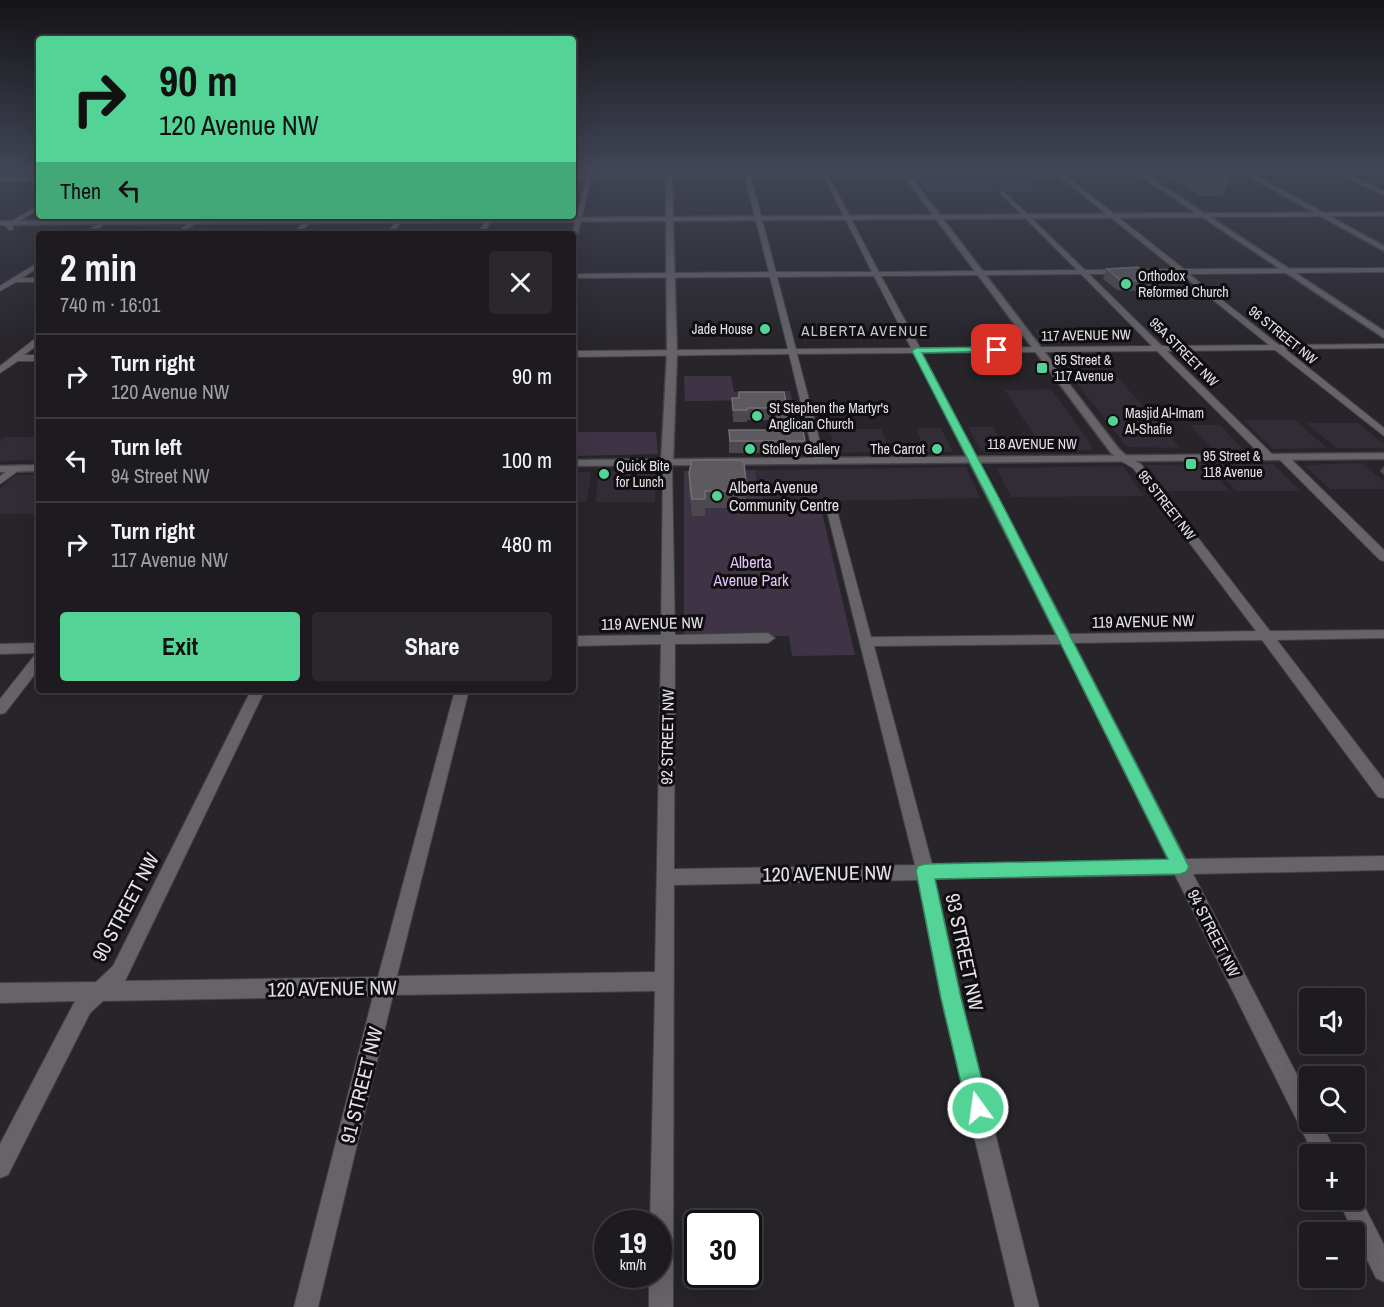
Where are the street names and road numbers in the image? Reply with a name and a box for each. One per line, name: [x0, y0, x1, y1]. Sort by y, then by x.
street label: 96 STREET NW: [1245, 302, 1321, 368]
street label: 95A STREET NW: [1146, 314, 1222, 390]
street label: 117 AVENUE NW: [1041, 325, 1131, 345]
street label: 118 AVENUE NW: [987, 435, 1077, 453]
street label: 95 STREET NW: [1134, 467, 1200, 544]
street label: 119 AVENUE NW: [1092, 609, 1195, 633]
street label: 119 AVENUE NW: [601, 611, 704, 635]
street label: 92 STREET NW: [655, 689, 679, 785]
street label: 90 STREET NW: [85, 848, 165, 966]
street label: 120 AVENUE NW: [762, 858, 892, 888]
street label: 94 STREET NW: [1183, 886, 1246, 981]
street label: 93 STREET NW: [939, 891, 991, 1014]
street label: 120 AVENUE NW: [267, 973, 397, 1003]
street label: 91 STREET NW: [333, 1023, 389, 1146]

